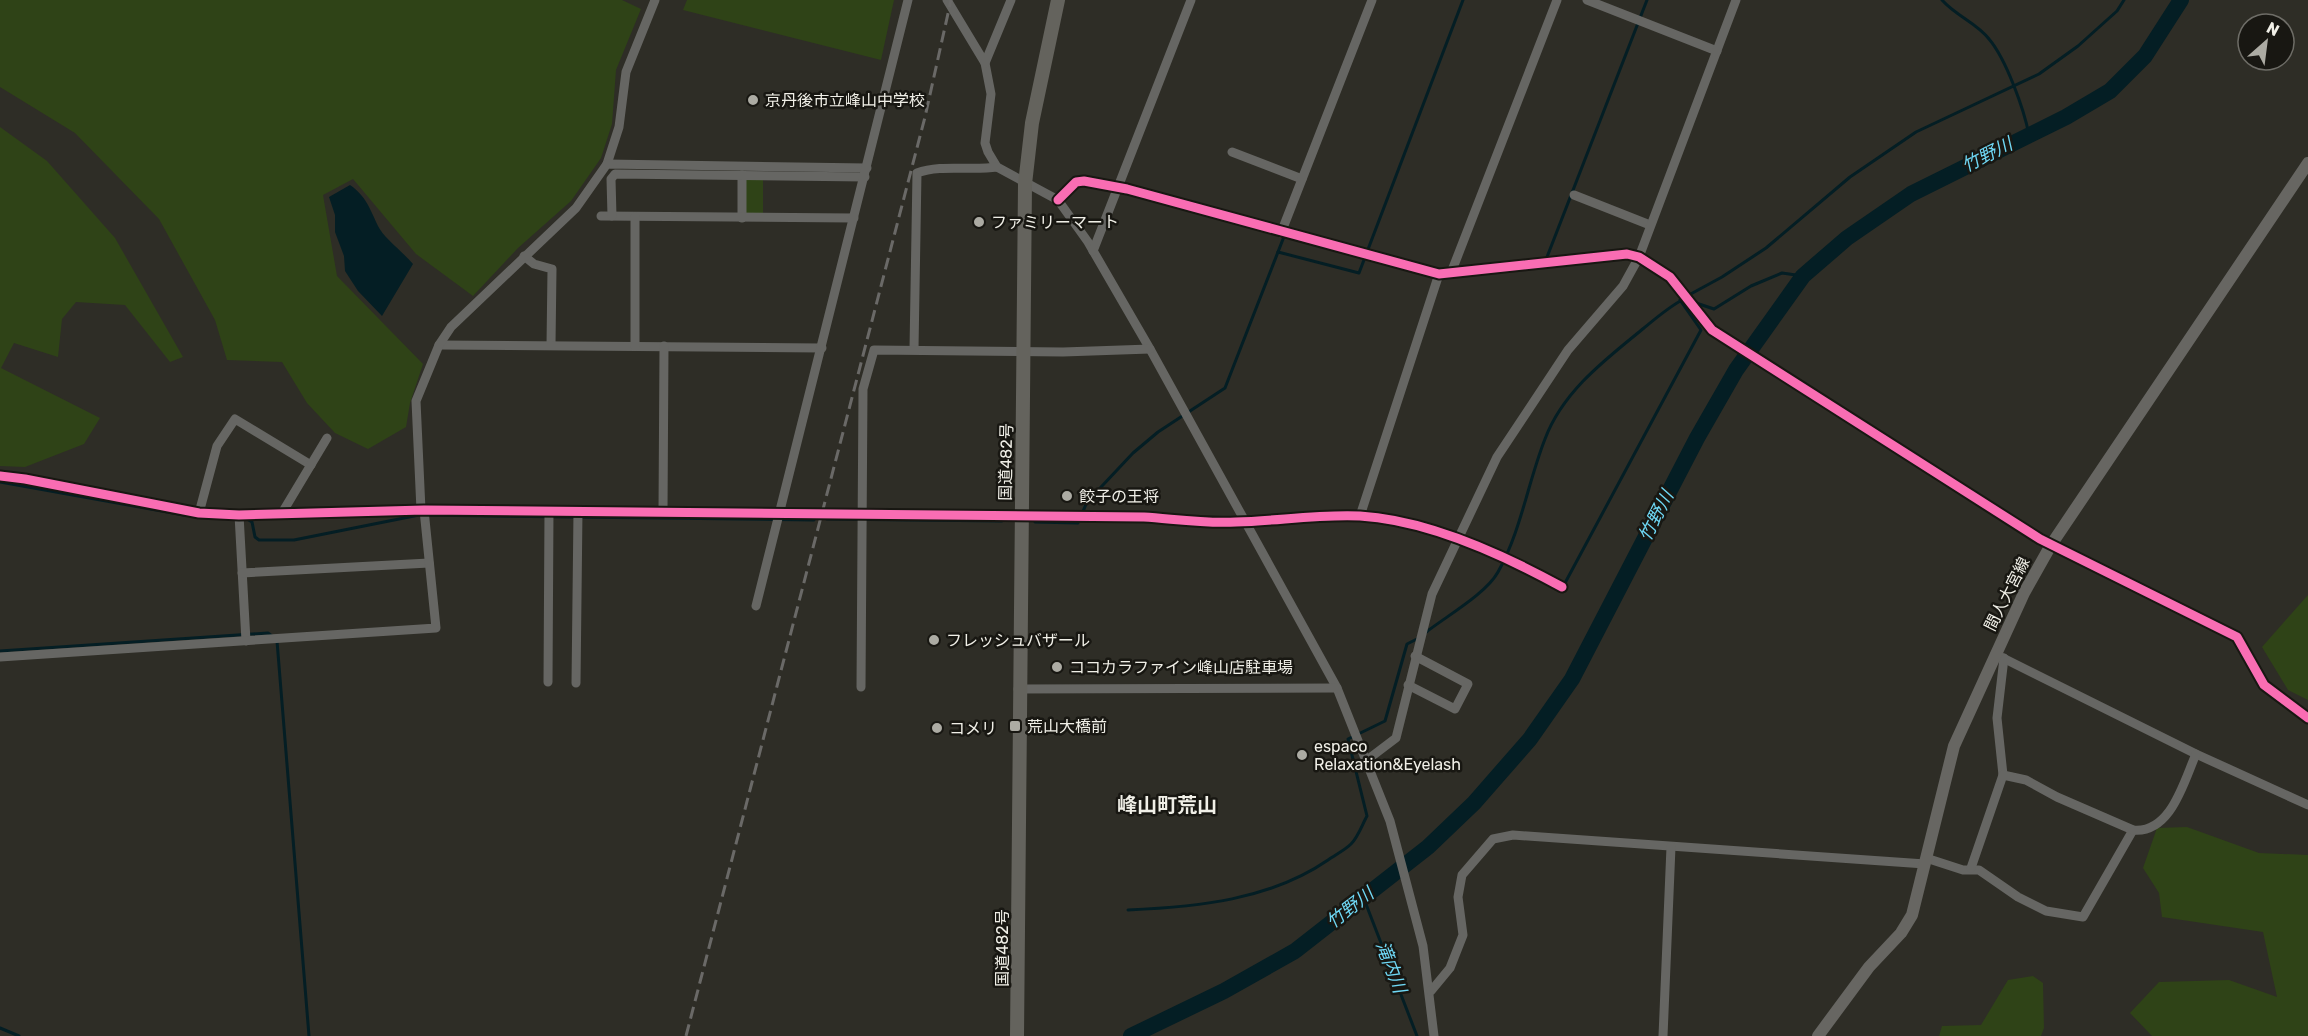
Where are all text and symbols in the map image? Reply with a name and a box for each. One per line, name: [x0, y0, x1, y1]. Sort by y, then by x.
north arrow: [2236, 12, 2296, 72]
text: N: [2263, 18, 2282, 40]
place label: 京丹後市立峰山中学校: [765, 91, 925, 110]
marker: 京丹後市立峰山中学校: [746, 93, 760, 107]
water label: 竹野川: [1958, 132, 2018, 177]
place label: ファミリーマート: [991, 213, 1119, 232]
marker: ファミリーマート: [972, 215, 986, 229]
street label: 国道482号: [996, 423, 1016, 501]
water label: 竹野川: [1634, 485, 1679, 545]
place label: 餃子の王将: [1079, 487, 1159, 506]
marker: 餃子の王将: [1060, 489, 1074, 503]
street label: 間人大宮線: [1980, 554, 2034, 634]
place label: フレッシュバザール: [946, 631, 1090, 650]
marker: フレッシュバザール: [927, 633, 941, 647]
place label: ココカラファイン峰山店駐車場: [1069, 658, 1293, 677]
marker: ココカラファイン峰山店駐車場: [1050, 660, 1064, 674]
place label: 荒山大橋前: [1027, 717, 1107, 736]
place label: コメリ: [949, 719, 997, 738]
marker: 荒山大橋前: [1008, 719, 1022, 733]
marker: コメリ: [930, 721, 944, 735]
place label: espaco Relaxation&Eyelash: [1314, 737, 1461, 774]
marker: espaco Relaxation&Eyelash: [1295, 748, 1309, 762]
district label: 峰山町荒山: [1117, 793, 1217, 817]
water label: 竹野川: [1322, 881, 1380, 933]
street label: 国道482号: [993, 909, 1012, 987]
water label: 滝内川: [1371, 938, 1412, 998]

